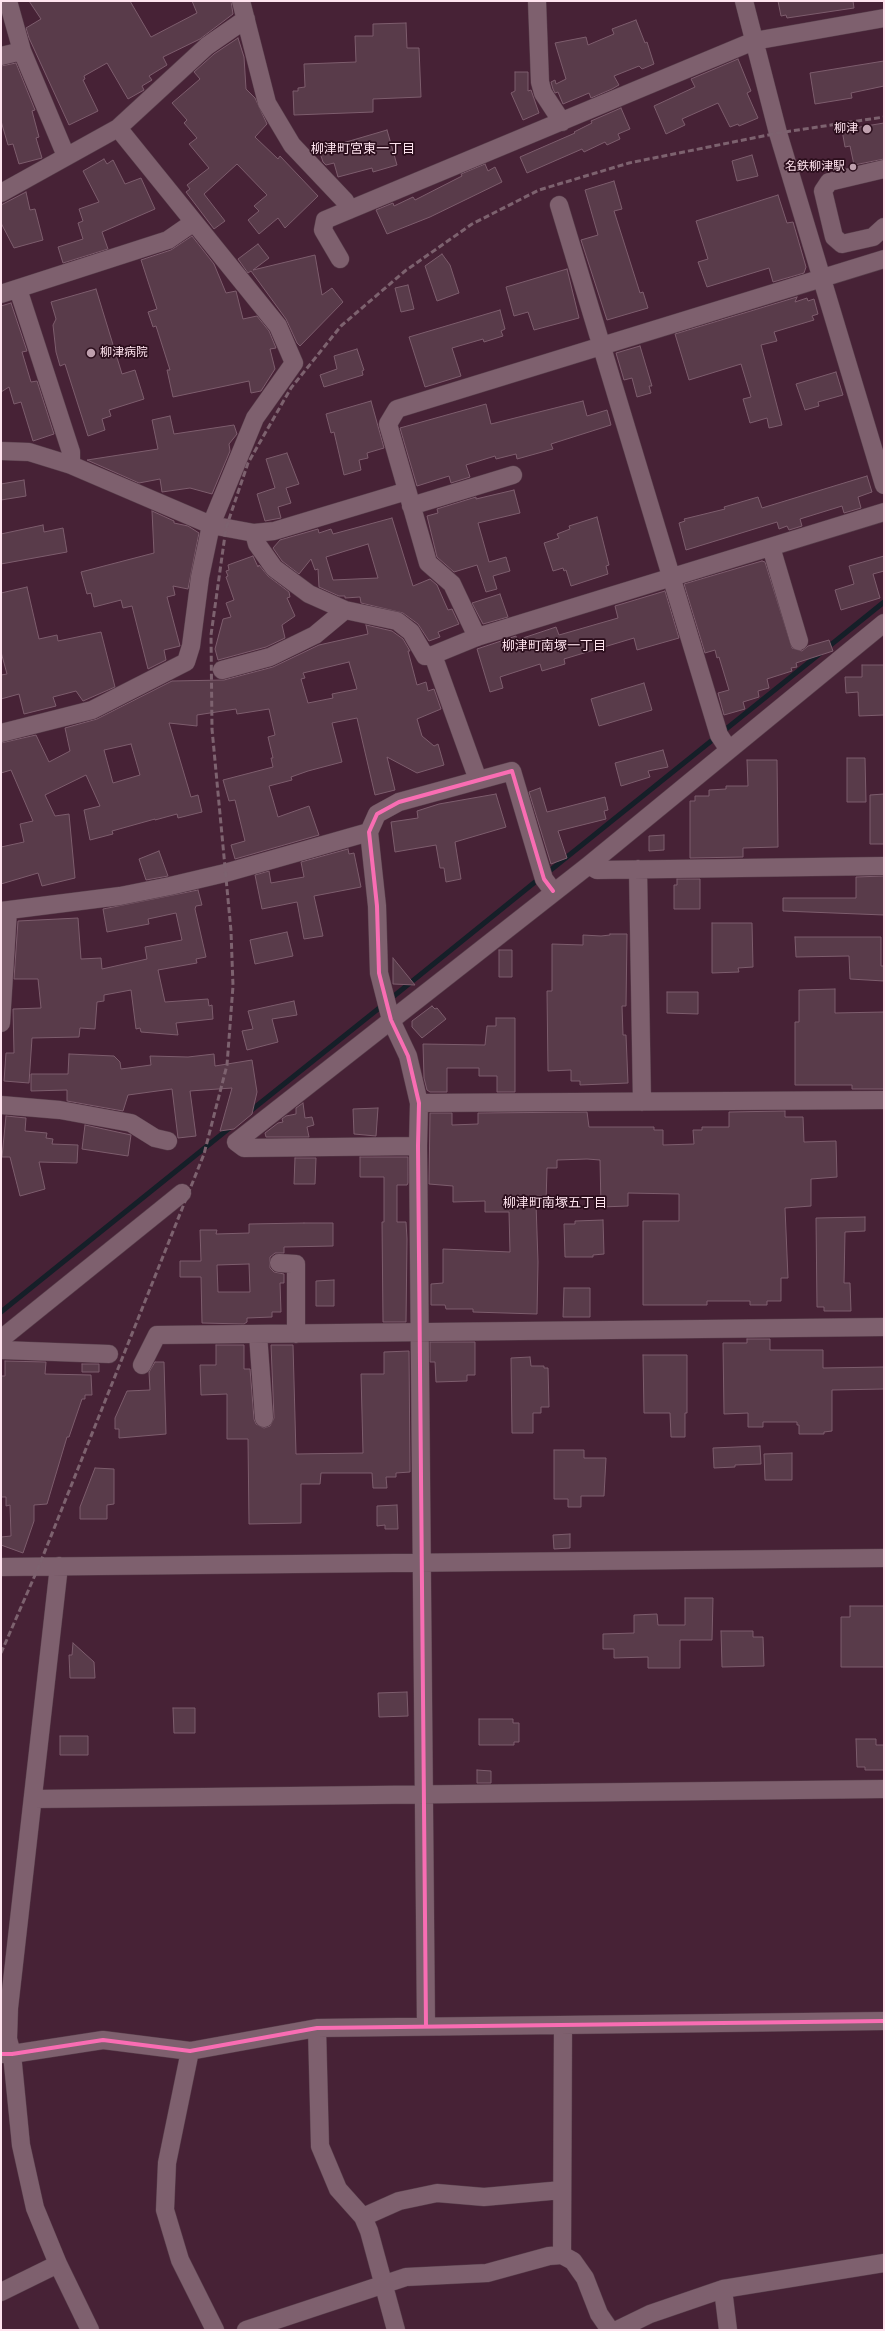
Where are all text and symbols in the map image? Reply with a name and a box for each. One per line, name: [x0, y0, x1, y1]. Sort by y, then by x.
place label: 柳津: [834, 122, 858, 136]
marker: 柳津: [861, 123, 873, 135]
district label: 柳津町宮東一丁目: [311, 141, 415, 157]
place label: 名鉄柳津駅: [785, 160, 845, 174]
marker: 名鉄柳津駅: [848, 162, 858, 172]
place label: 柳津病院: [100, 346, 148, 360]
marker: 柳津病院: [85, 347, 97, 359]
district label: 柳津町南塚一丁目: [502, 638, 606, 654]
district label: 柳津町南塚五丁目: [503, 1195, 607, 1211]

